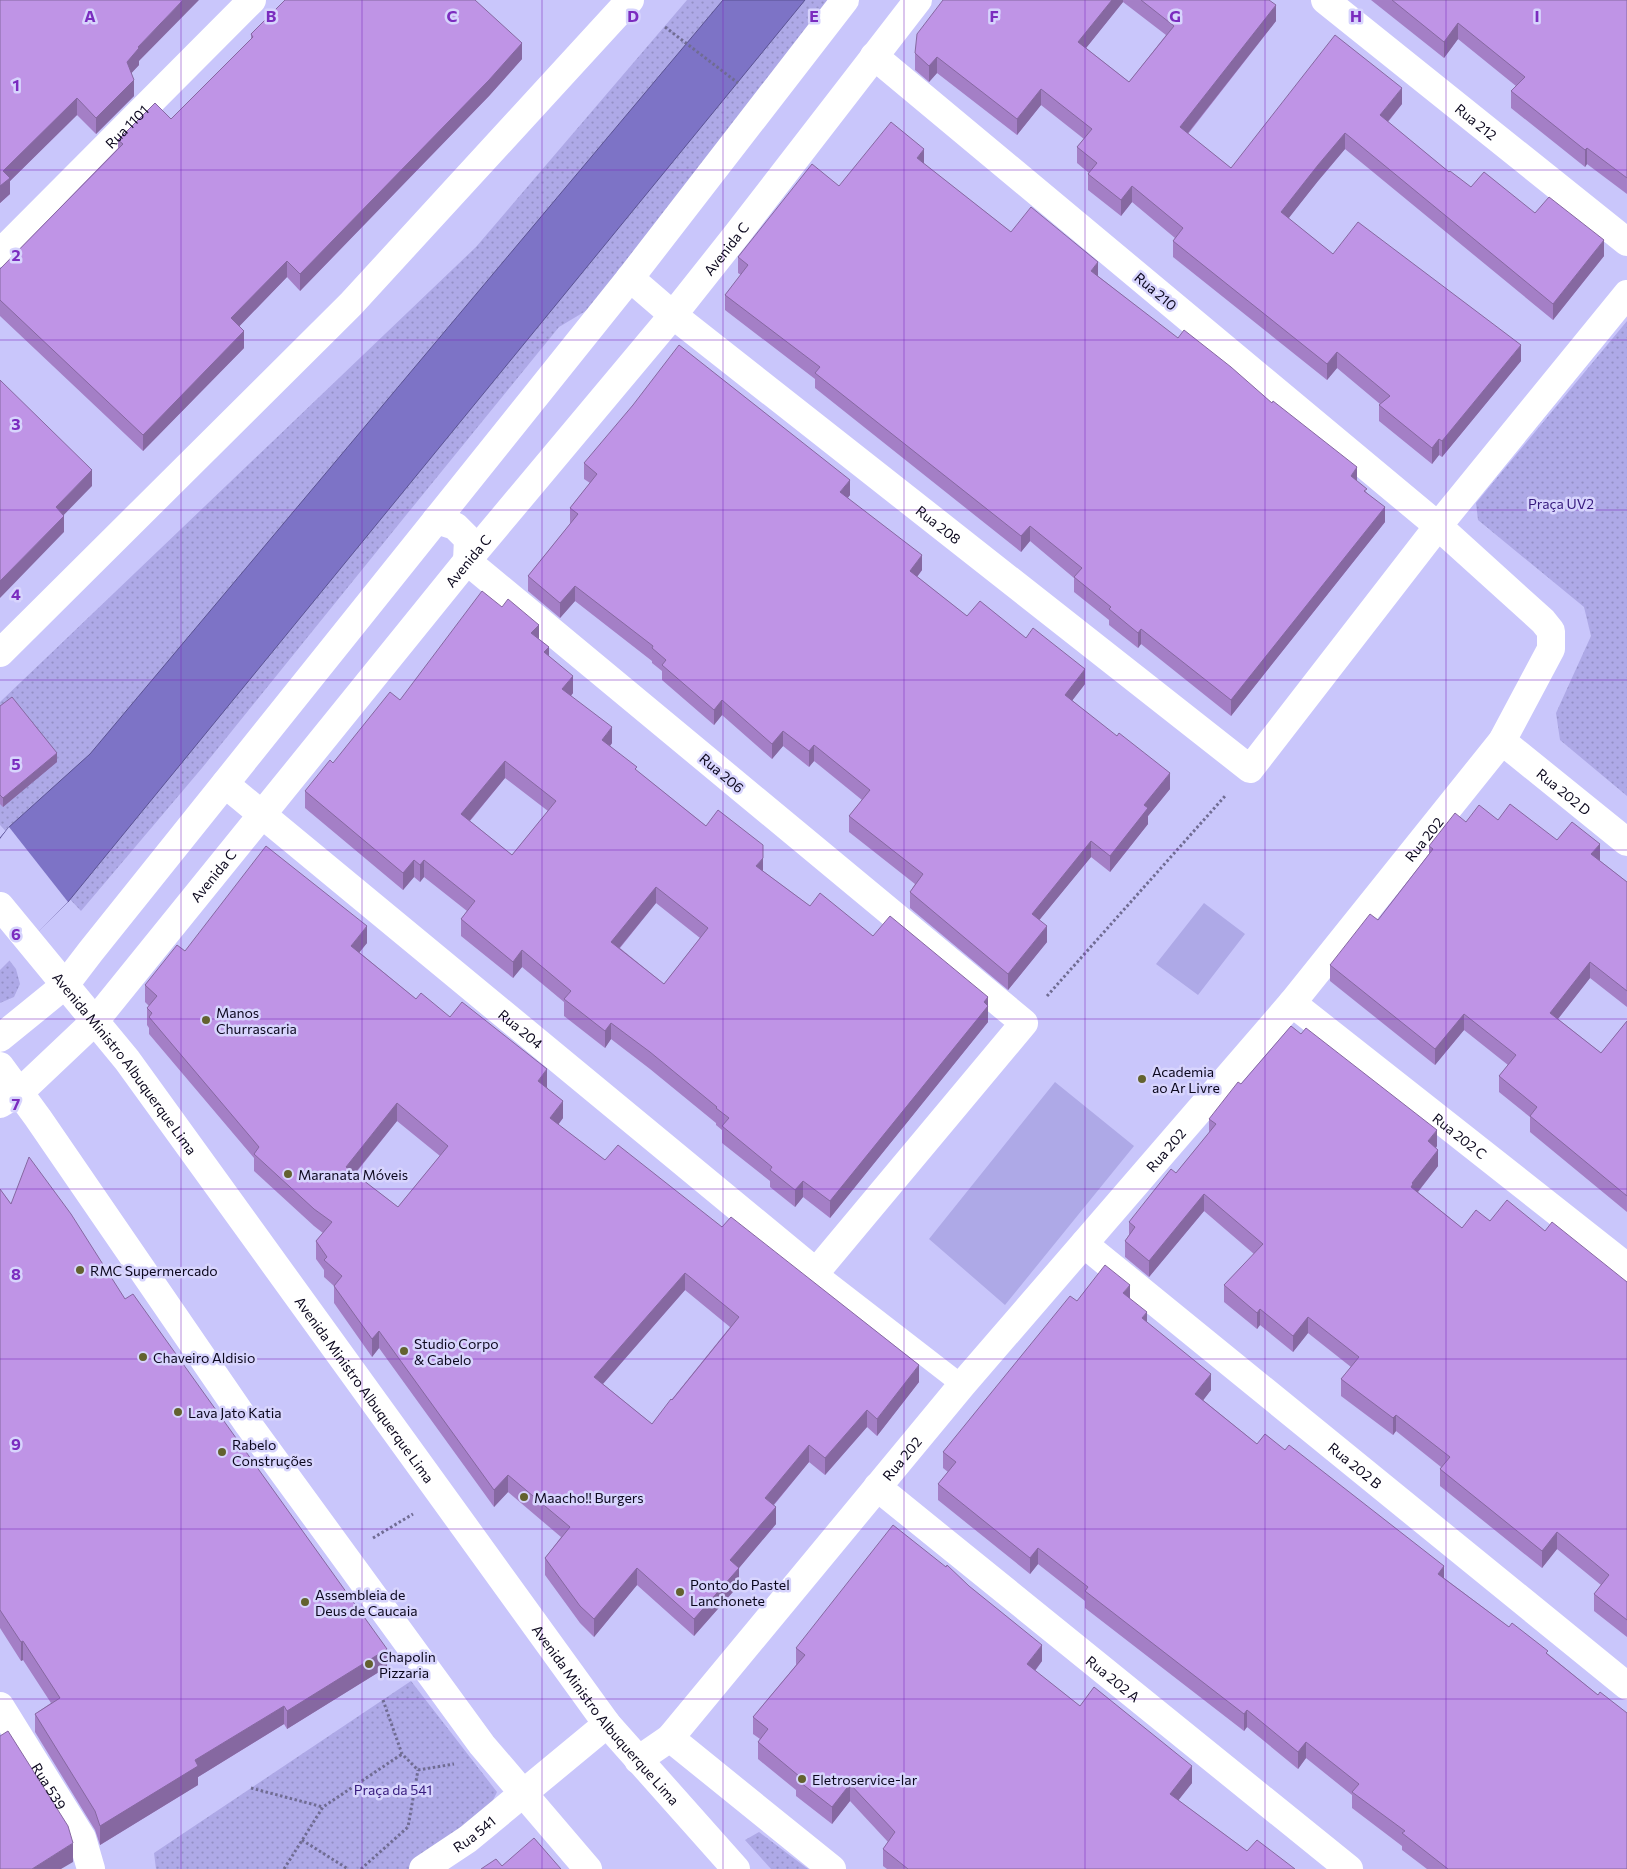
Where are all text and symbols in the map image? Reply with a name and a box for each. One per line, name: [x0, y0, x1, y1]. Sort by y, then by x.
text: A: [84, 6, 96, 25]
text: B: [266, 6, 277, 25]
text: C: [447, 6, 458, 25]
text: D: [627, 6, 639, 25]
text: E: [809, 6, 819, 25]
text: F: [989, 6, 999, 25]
text: G: [1169, 6, 1181, 25]
text: H: [1350, 6, 1362, 25]
text: I: [1534, 6, 1540, 25]
text: 1: [12, 75, 20, 94]
street label: Rua 212: [1452, 99, 1501, 143]
street label: Rua 1101: [101, 101, 152, 151]
street label: Avenida C: [700, 219, 752, 278]
text: 2: [11, 245, 21, 264]
street label: Rua 210: [1131, 268, 1181, 314]
text: 3: [11, 414, 21, 433]
park label: Praça UV2: [1528, 495, 1594, 512]
street label: Rua 208: [913, 501, 965, 547]
street label: Avenida C: [441, 531, 494, 590]
text: 4: [11, 584, 21, 603]
street label: Rua 206: [696, 750, 748, 796]
text: 5: [11, 754, 21, 773]
street label: Rua 202 D: [1534, 764, 1595, 818]
street label: Rua 202: [1401, 813, 1446, 864]
street label: Avenida C: [186, 846, 239, 905]
text: 6: [11, 924, 21, 943]
street label: Avenida Ministro Albuquerque Lima: [50, 969, 201, 1158]
place label: Manos Churrascaria: [216, 1004, 297, 1037]
street label: Rua 204: [495, 1005, 547, 1052]
marker: Manos Churrascaria: [200, 1014, 212, 1026]
place label: Academia ao Ar Livre: [1152, 1063, 1220, 1096]
marker: Academia ao Ar Livre: [1136, 1073, 1148, 1085]
text: 7: [12, 1094, 21, 1113]
street label: Rua 202 C: [1430, 1109, 1490, 1162]
street label: Rua 202: [1142, 1124, 1189, 1175]
place label: Maranata Móveis: [298, 1166, 408, 1183]
marker: Maranata Móveis: [282, 1168, 294, 1180]
place label: RMC Supermercado: [90, 1262, 218, 1279]
text: 8: [11, 1264, 21, 1283]
marker: RMC Supermercado: [74, 1264, 86, 1276]
street label: Avenida Ministro Albuquerque Lima: [292, 1293, 438, 1486]
place label: Studio Corpo & Cabelo: [414, 1335, 499, 1368]
marker: Studio Corpo & Cabelo: [398, 1345, 410, 1357]
place label: Chaveiro Aldisio: [153, 1349, 255, 1366]
marker: Chaveiro Aldisio: [137, 1351, 149, 1363]
place label: Lava Jato Katia: [188, 1404, 282, 1421]
marker: Lava Jato Katia: [172, 1406, 184, 1418]
street label: Rua 202: [878, 1433, 925, 1484]
text: 9: [11, 1434, 21, 1453]
place label: Rabelo Construções: [232, 1436, 313, 1469]
street label: Rua 202 B: [1325, 1438, 1385, 1492]
marker: Rabelo Construções: [216, 1446, 228, 1458]
place label: Maacho!! Burgers: [534, 1489, 644, 1506]
marker: Maacho!! Burgers: [518, 1491, 530, 1503]
place label: Ponto do Pastel Lanchonete: [690, 1576, 790, 1609]
place label: Assembleia de Deus de Caucaia: [315, 1586, 418, 1619]
marker: Ponto do Pastel Lanchonete: [674, 1586, 686, 1598]
marker: Assembleia de Deus de Caucaia: [299, 1596, 311, 1608]
street label: Avenida Ministro Albuquerque Lima: [529, 1621, 683, 1808]
place label: Chapolin Pizzaria: [379, 1648, 436, 1681]
street label: Rua 202 A: [1083, 1651, 1144, 1705]
marker: Chapolin Pizzaria: [363, 1658, 375, 1670]
street label: Rua 539: [29, 1759, 70, 1812]
place label: Eletroservice-lar: [812, 1771, 918, 1788]
marker: Eletroservice-lar: [796, 1773, 808, 1785]
park label: Praça da 541: [354, 1781, 432, 1798]
street label: Rua 541: [449, 1812, 498, 1855]

